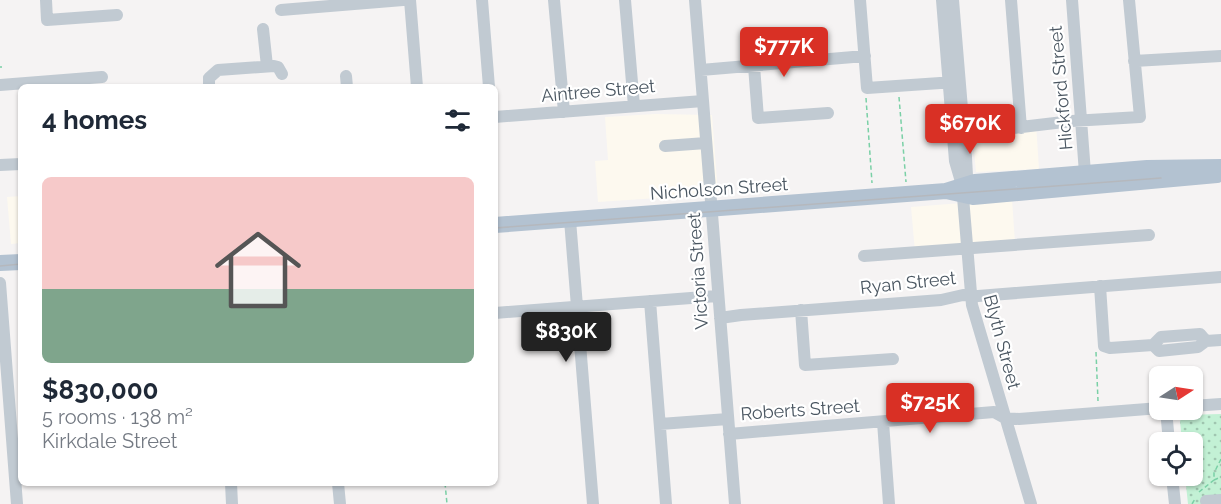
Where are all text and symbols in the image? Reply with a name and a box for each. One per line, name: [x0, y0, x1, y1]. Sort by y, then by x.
street label: Hickford Street: [1045, 25, 1076, 151]
pin: $777K: [742, 27, 826, 78]
text: $777K: [754, 34, 814, 58]
street label: Aintree Street: [540, 75, 656, 106]
icon: filters: [441, 104, 474, 137]
pin: $670K: [928, 104, 1012, 155]
text: 4 homes: [42, 105, 147, 135]
text: $670K: [939, 111, 1001, 135]
street label: Nicholson Street: [649, 173, 789, 204]
street label: Victoria Street: [683, 212, 712, 330]
icon: home: [204, 216, 312, 324]
street label: Ryan Street: [859, 267, 957, 298]
street label: Blyth Street: [980, 292, 1025, 392]
pin: $830K: [524, 312, 608, 363]
text: $830K: [535, 319, 597, 343]
north arrow: [1149, 366, 1203, 420]
map controls: [1149, 366, 1203, 486]
text: $830,000: [42, 375, 159, 405]
pin: $725K: [888, 383, 972, 434]
text: $725K: [900, 390, 960, 414]
street label: Roberts Street: [740, 395, 860, 424]
text: 5 rooms · 138 m²: [42, 405, 193, 429]
text: Kirkdale Street: [42, 429, 177, 453]
button: locate: [1149, 432, 1203, 486]

